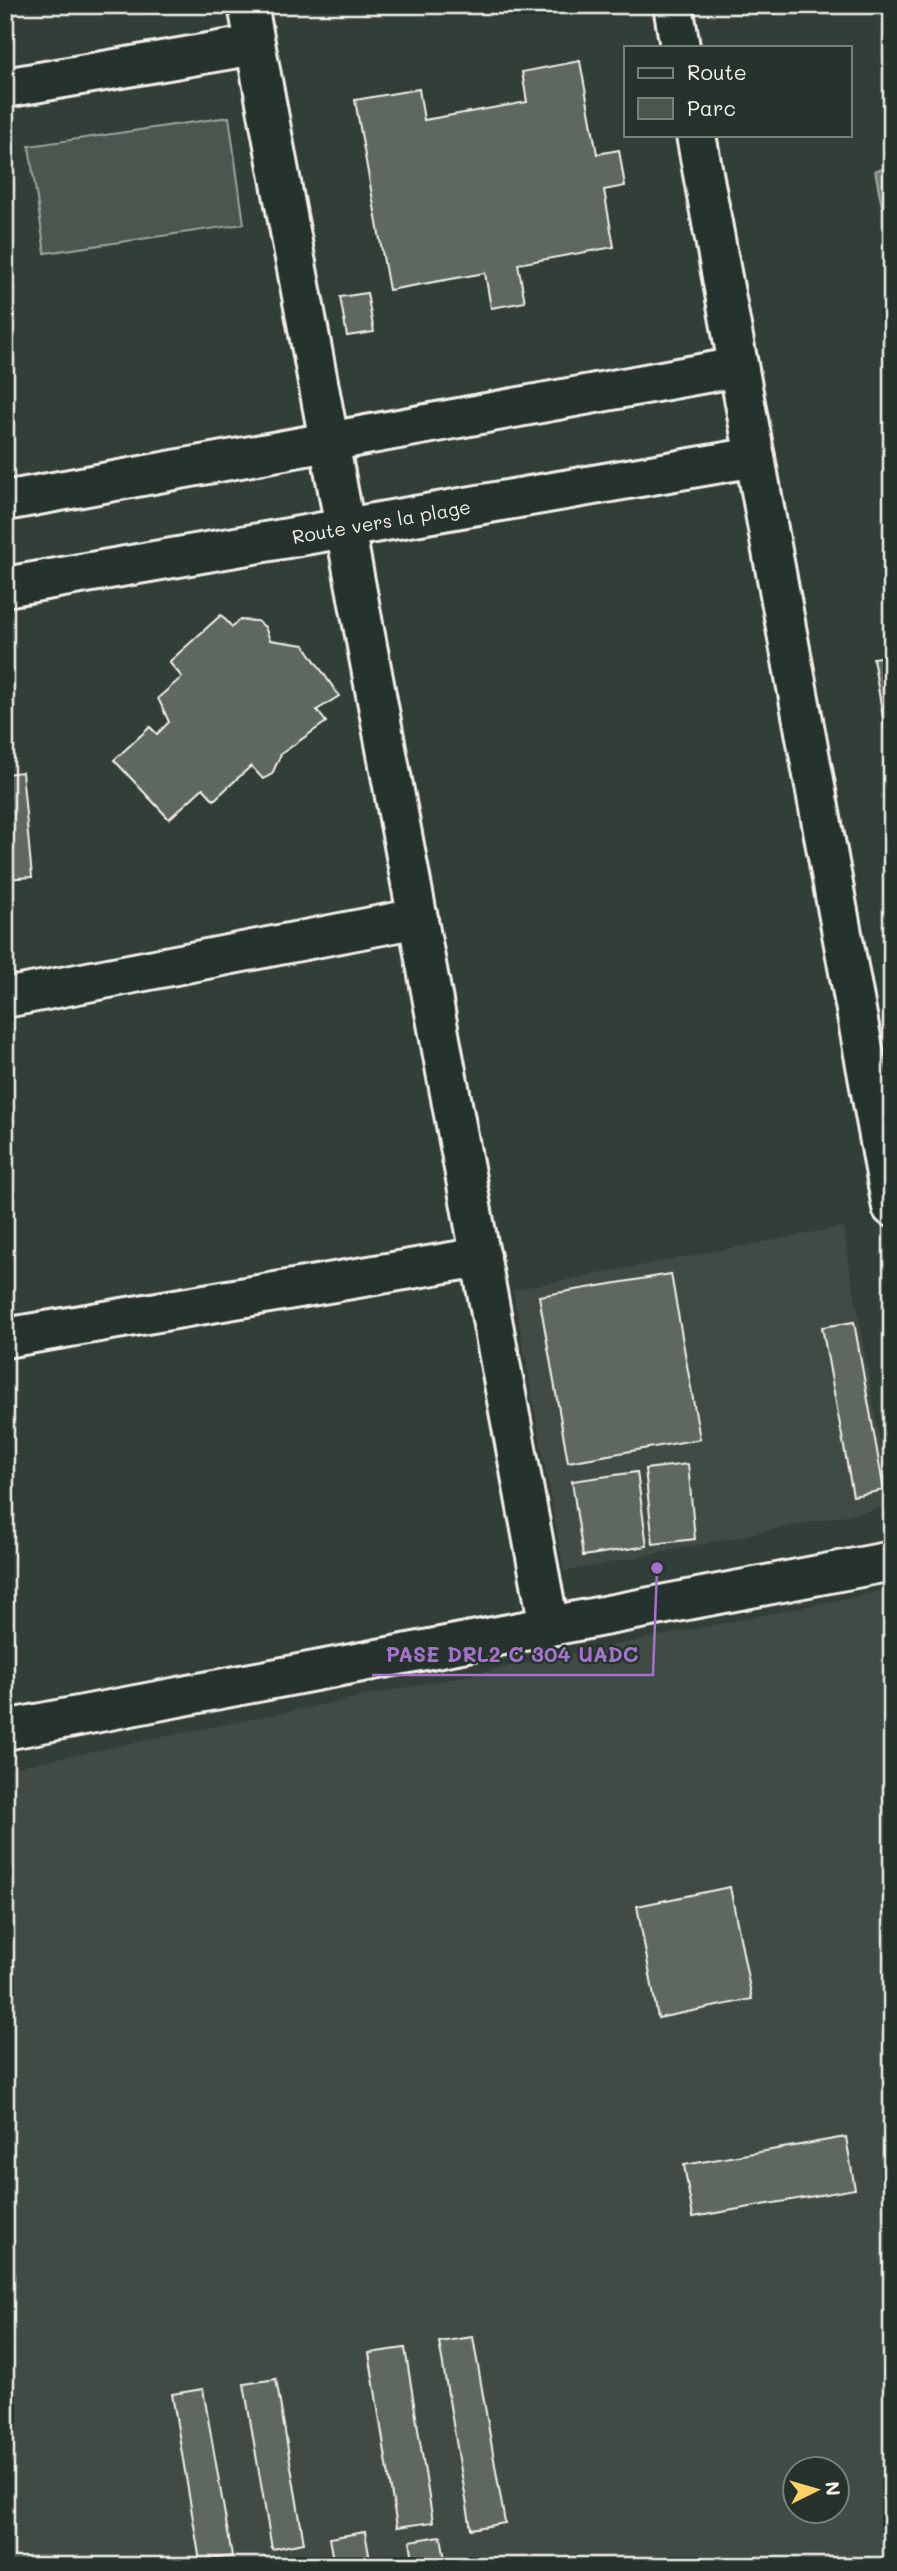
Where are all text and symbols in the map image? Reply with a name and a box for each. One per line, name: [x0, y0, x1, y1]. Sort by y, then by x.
legend: [624, 46, 852, 136]
text: Route: [687, 58, 747, 85]
text: Parc: [687, 94, 736, 121]
street label: Route vers la plage: [290, 494, 472, 549]
callout: PASE DRL2 C 304 UADC: [372, 1633, 653, 1675]
text: PASE DRL2 C 304 UADC: [386, 1640, 638, 1667]
north arrow: [782, 2456, 852, 2526]
text: N: [820, 2480, 847, 2497]

